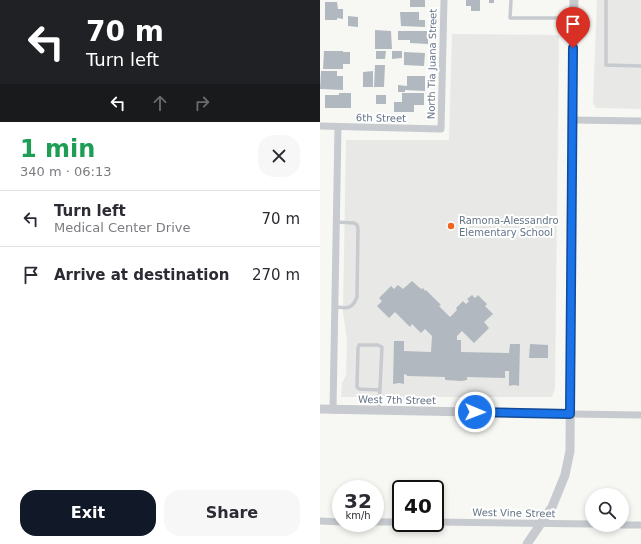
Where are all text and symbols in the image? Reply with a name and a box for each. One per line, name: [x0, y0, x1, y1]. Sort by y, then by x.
pin: [556, 7.0, 590, 48]
street label: North Tia Juana Street: [426, 9, 438, 119]
icon: arrive: [562, 13, 584, 35]
text: 70 m: [86, 15, 164, 48]
icon: left: [20, 16, 72, 68]
text: Turn left: [86, 49, 159, 70]
icon: left: [107, 92, 129, 114]
icon: ahead: [149, 92, 171, 114]
icon: right: [191, 92, 213, 114]
street label: 6th Street: [356, 112, 406, 124]
text: 1 min: [20, 135, 95, 163]
button: close: [258, 135, 300, 177]
text: 340 m · 06:13: [20, 164, 111, 179]
text: Turn left: [54, 202, 126, 220]
icon: left: [20, 208, 42, 230]
text: 70 m: [262, 210, 300, 228]
place label: Ramona-Alessandro Elementary School: [459, 215, 559, 238]
text: Medical Center Drive: [54, 220, 190, 235]
marker: Ramona-Alessandro Elementary School: [446, 221, 456, 231]
icon: arrive: [20, 264, 42, 286]
text: Arrive at destination: [54, 266, 229, 284]
text: 270 m: [252, 266, 300, 284]
position arrow: [454, 391, 496, 433]
street label: West 7th Street: [358, 394, 436, 406]
speed limit sign: 40: [392, 480, 444, 532]
map controls: [585, 488, 629, 532]
button: search: [585, 488, 629, 532]
text: 32: [344, 489, 372, 513]
button: Exit: [20, 490, 156, 536]
button: Share: [164, 490, 300, 536]
street label: West Vine Street: [472, 507, 556, 519]
text: km/h: [345, 510, 371, 521]

